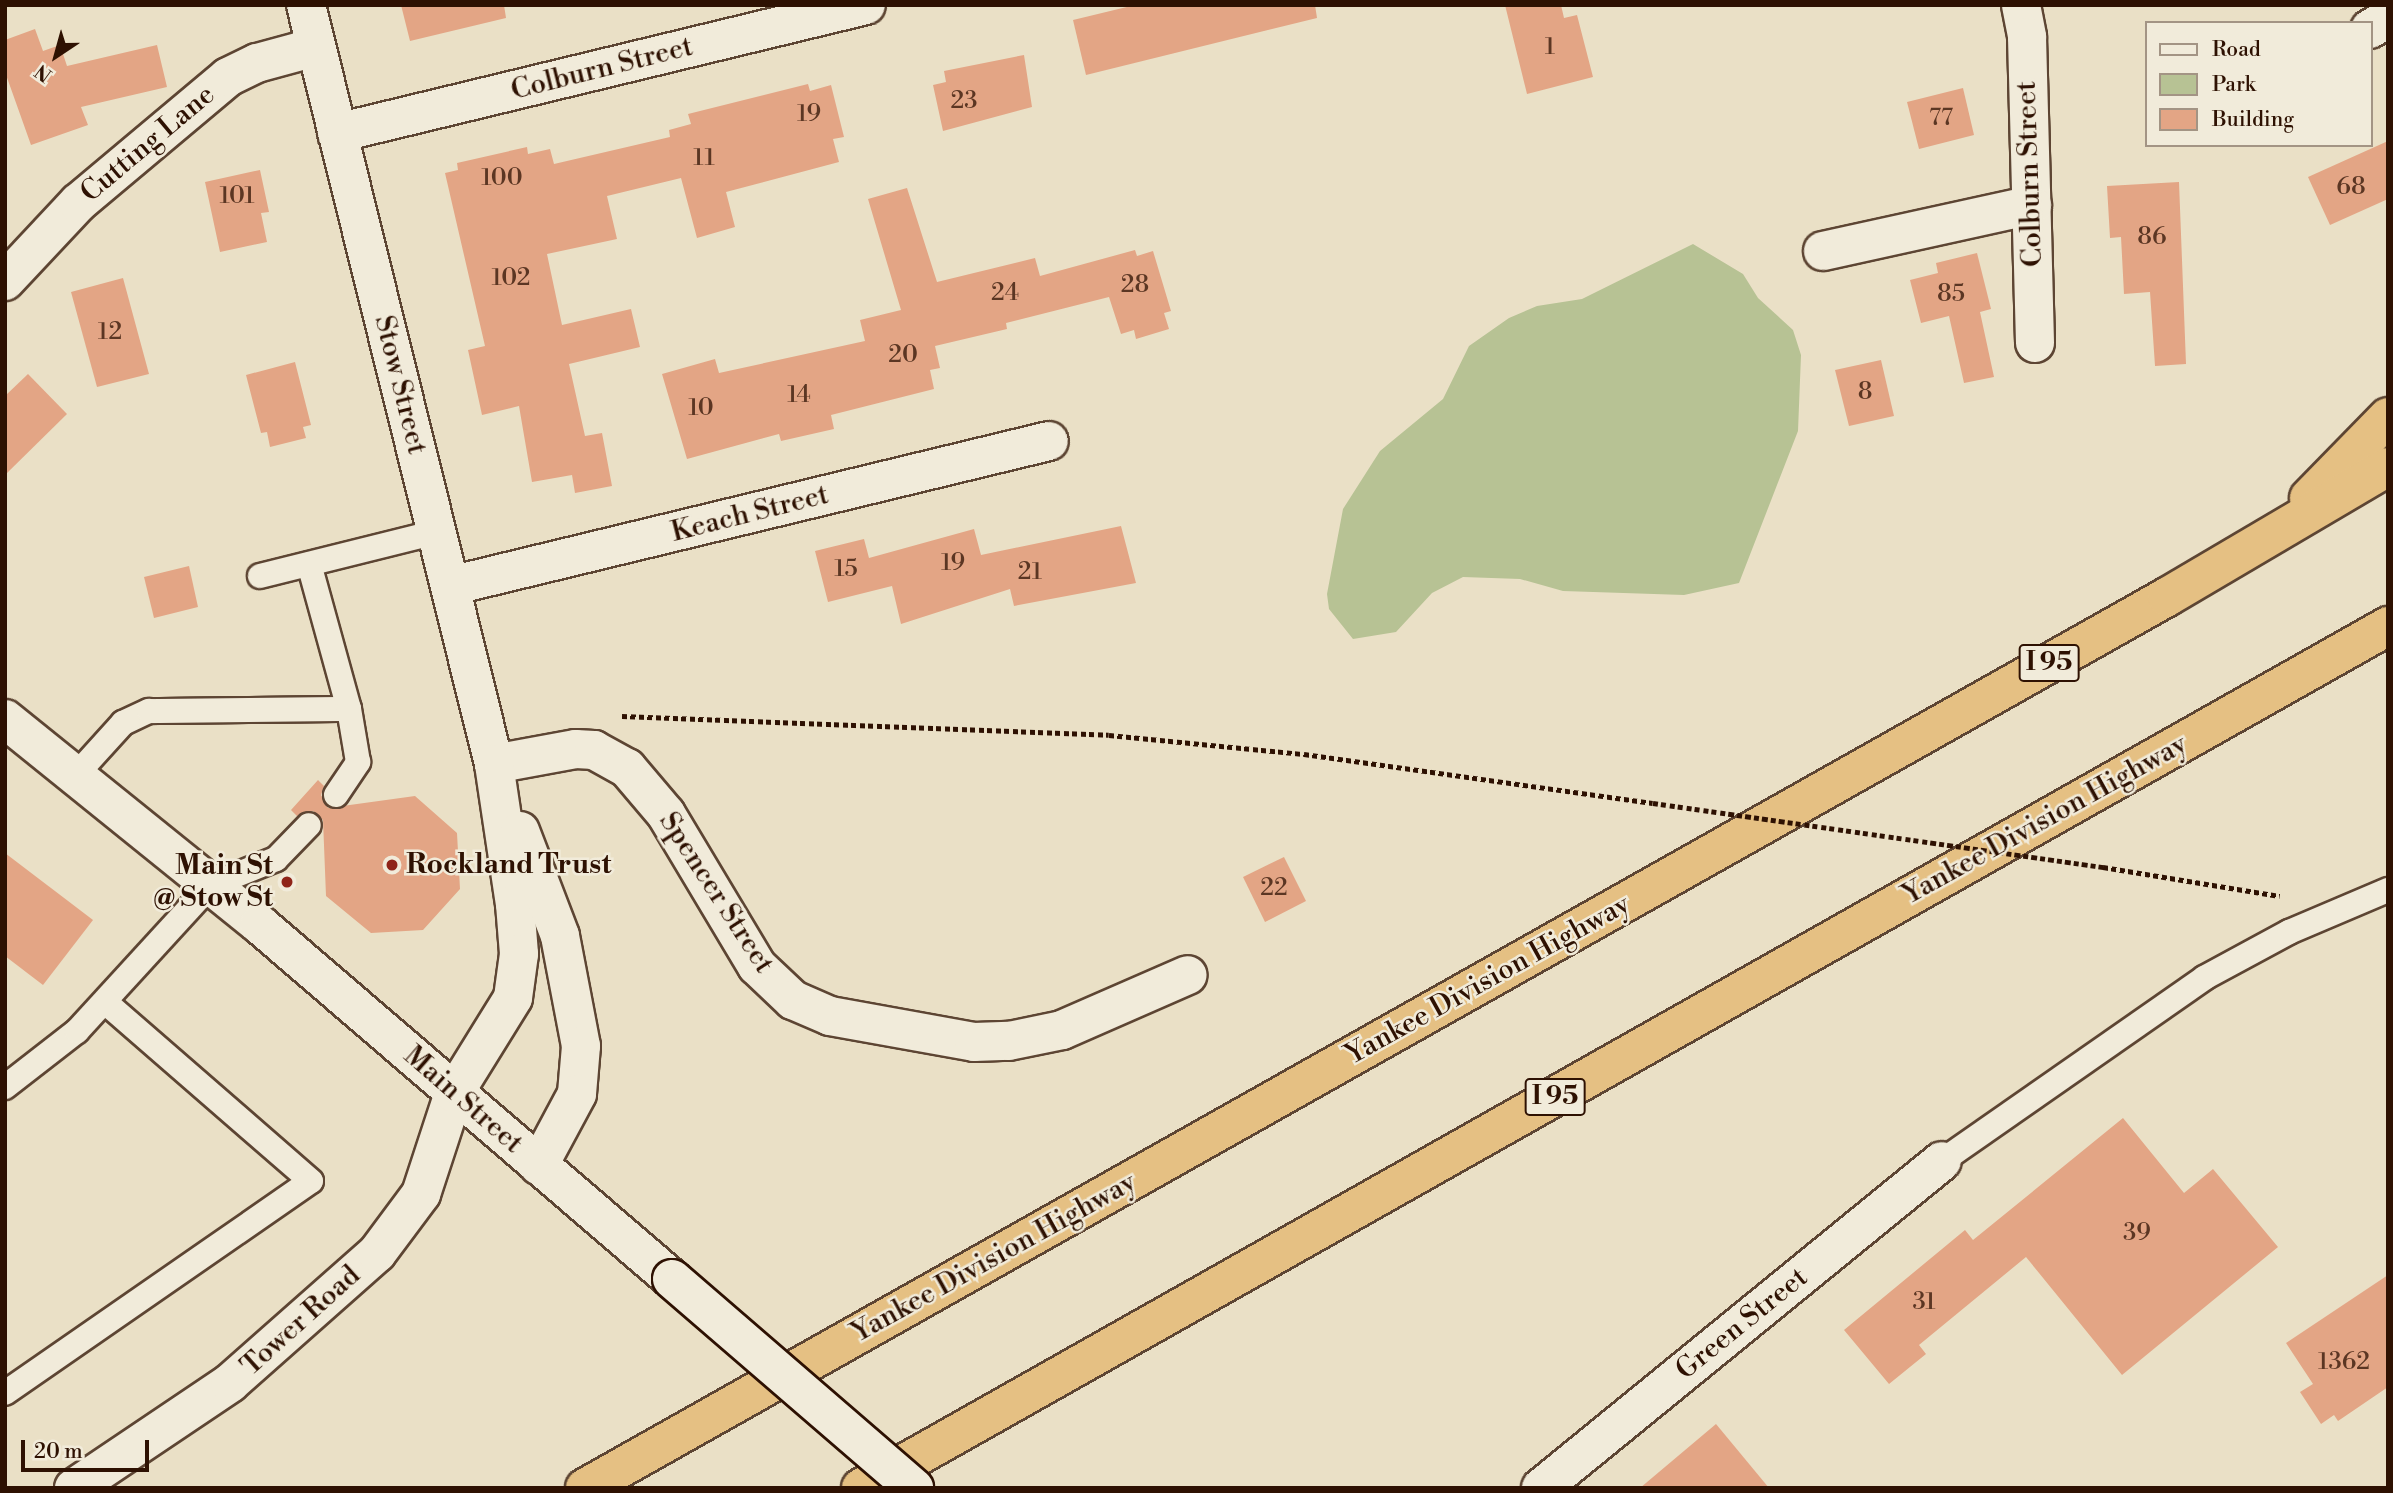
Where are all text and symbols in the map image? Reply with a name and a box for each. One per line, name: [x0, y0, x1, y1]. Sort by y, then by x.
north arrow: [21, 21, 91, 91]
legend: [2144, 21, 2372, 147]
street label: Colburn Street: [508, 30, 696, 108]
house number: 1: [1545, 34, 1555, 62]
text: Road: [2212, 37, 2261, 63]
text: N: [31, 59, 57, 87]
text: Park: [2212, 72, 2256, 98]
street label: Cutting Lane: [74, 78, 222, 210]
street label: Colburn Street: [2010, 80, 2050, 268]
house number: 23: [951, 88, 977, 116]
house number: 19: [797, 101, 821, 129]
house number: 77: [1929, 105, 1953, 133]
text: Building: [2212, 107, 2294, 133]
house number: 11: [693, 145, 715, 173]
house number: 100: [481, 165, 523, 193]
house number: 68: [2336, 174, 2366, 202]
house number: 101: [219, 183, 255, 211]
house number: 86: [2137, 224, 2167, 252]
house number: 102: [492, 265, 530, 293]
house number: 28: [1121, 272, 1149, 300]
house number: 24: [991, 280, 1019, 308]
house number: 85: [1937, 281, 1965, 309]
street label: Stow Street: [367, 312, 433, 458]
house number: 12: [98, 319, 122, 347]
house number: 20: [888, 342, 918, 370]
house number: 8: [1858, 379, 1872, 407]
house number: 14: [787, 382, 811, 410]
house number: 10: [688, 395, 714, 423]
street label: Keach Street: [668, 478, 832, 550]
house number: 19: [941, 550, 965, 578]
house number: 15: [834, 556, 858, 584]
house number: 21: [1018, 559, 1042, 587]
road number: I 95: [2018, 640, 2080, 685]
street label: Yankee Division Highway: [1897, 728, 2193, 912]
street label: Spencer Street: [651, 806, 781, 980]
place label: Rockland Trust: [406, 848, 611, 882]
place label: Main St @ Stow St: [153, 849, 273, 915]
marker: Rockland Trust: [384, 857, 400, 873]
marker: Main St @ Stow St: [279, 874, 295, 890]
house number: 22: [1260, 875, 1288, 903]
street label: Yankee Division Highway: [1340, 888, 1636, 1072]
street label: Main Street: [397, 1039, 529, 1161]
road number: I 95: [1524, 1074, 1586, 1120]
street label: Yankee Division Highway: [846, 1166, 1142, 1350]
house number: 39: [2123, 1220, 2151, 1248]
street label: Tower Road: [235, 1259, 367, 1383]
street label: Green Street: [1670, 1261, 1814, 1387]
house number: 31: [1912, 1289, 1936, 1317]
house number: 1362: [2318, 1349, 2370, 1377]
scale bar: [24, 1426, 152, 1470]
text: 20 m: [34, 1439, 83, 1465]

